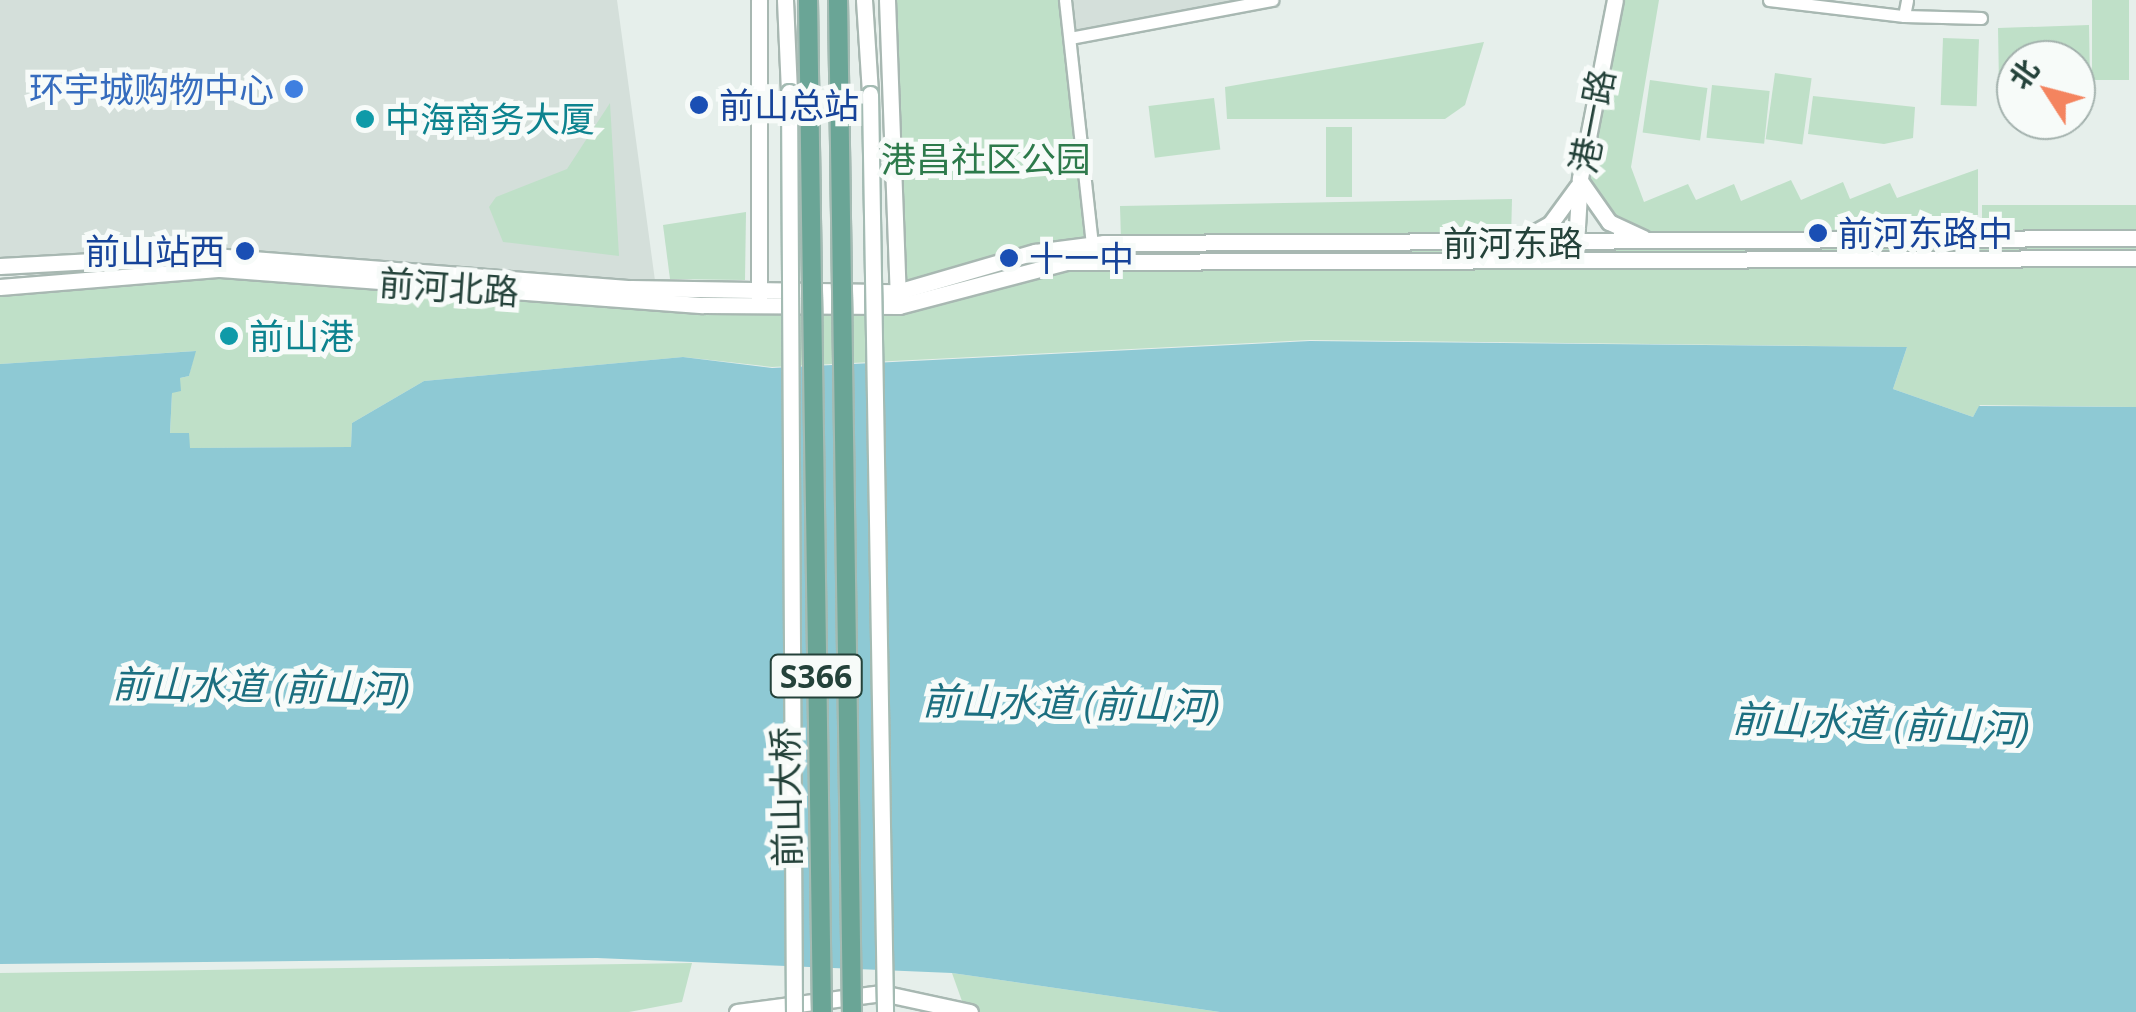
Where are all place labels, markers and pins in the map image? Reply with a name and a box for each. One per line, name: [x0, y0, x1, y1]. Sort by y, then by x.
place label: 环宇城购物中心: [29, 68, 274, 110]
marker: 环宇城购物中心: [283, 78, 305, 100]
place label: 前山总站: [719, 84, 859, 126]
marker: 前山总站: [688, 94, 710, 116]
place label: 中海商务大厦: [385, 98, 595, 140]
marker: 中海商务大厦: [354, 108, 376, 130]
place label: 前河东路中: [1838, 212, 2013, 254]
marker: 前河东路中: [1807, 222, 1829, 244]
place label: 前山站西: [85, 230, 225, 272]
place label: 十一中: [1029, 237, 1134, 279]
marker: 前山站西: [234, 240, 256, 262]
marker: 十一中: [998, 247, 1020, 269]
place label: 前山港: [249, 315, 354, 357]
marker: 前山港: [218, 325, 240, 347]

